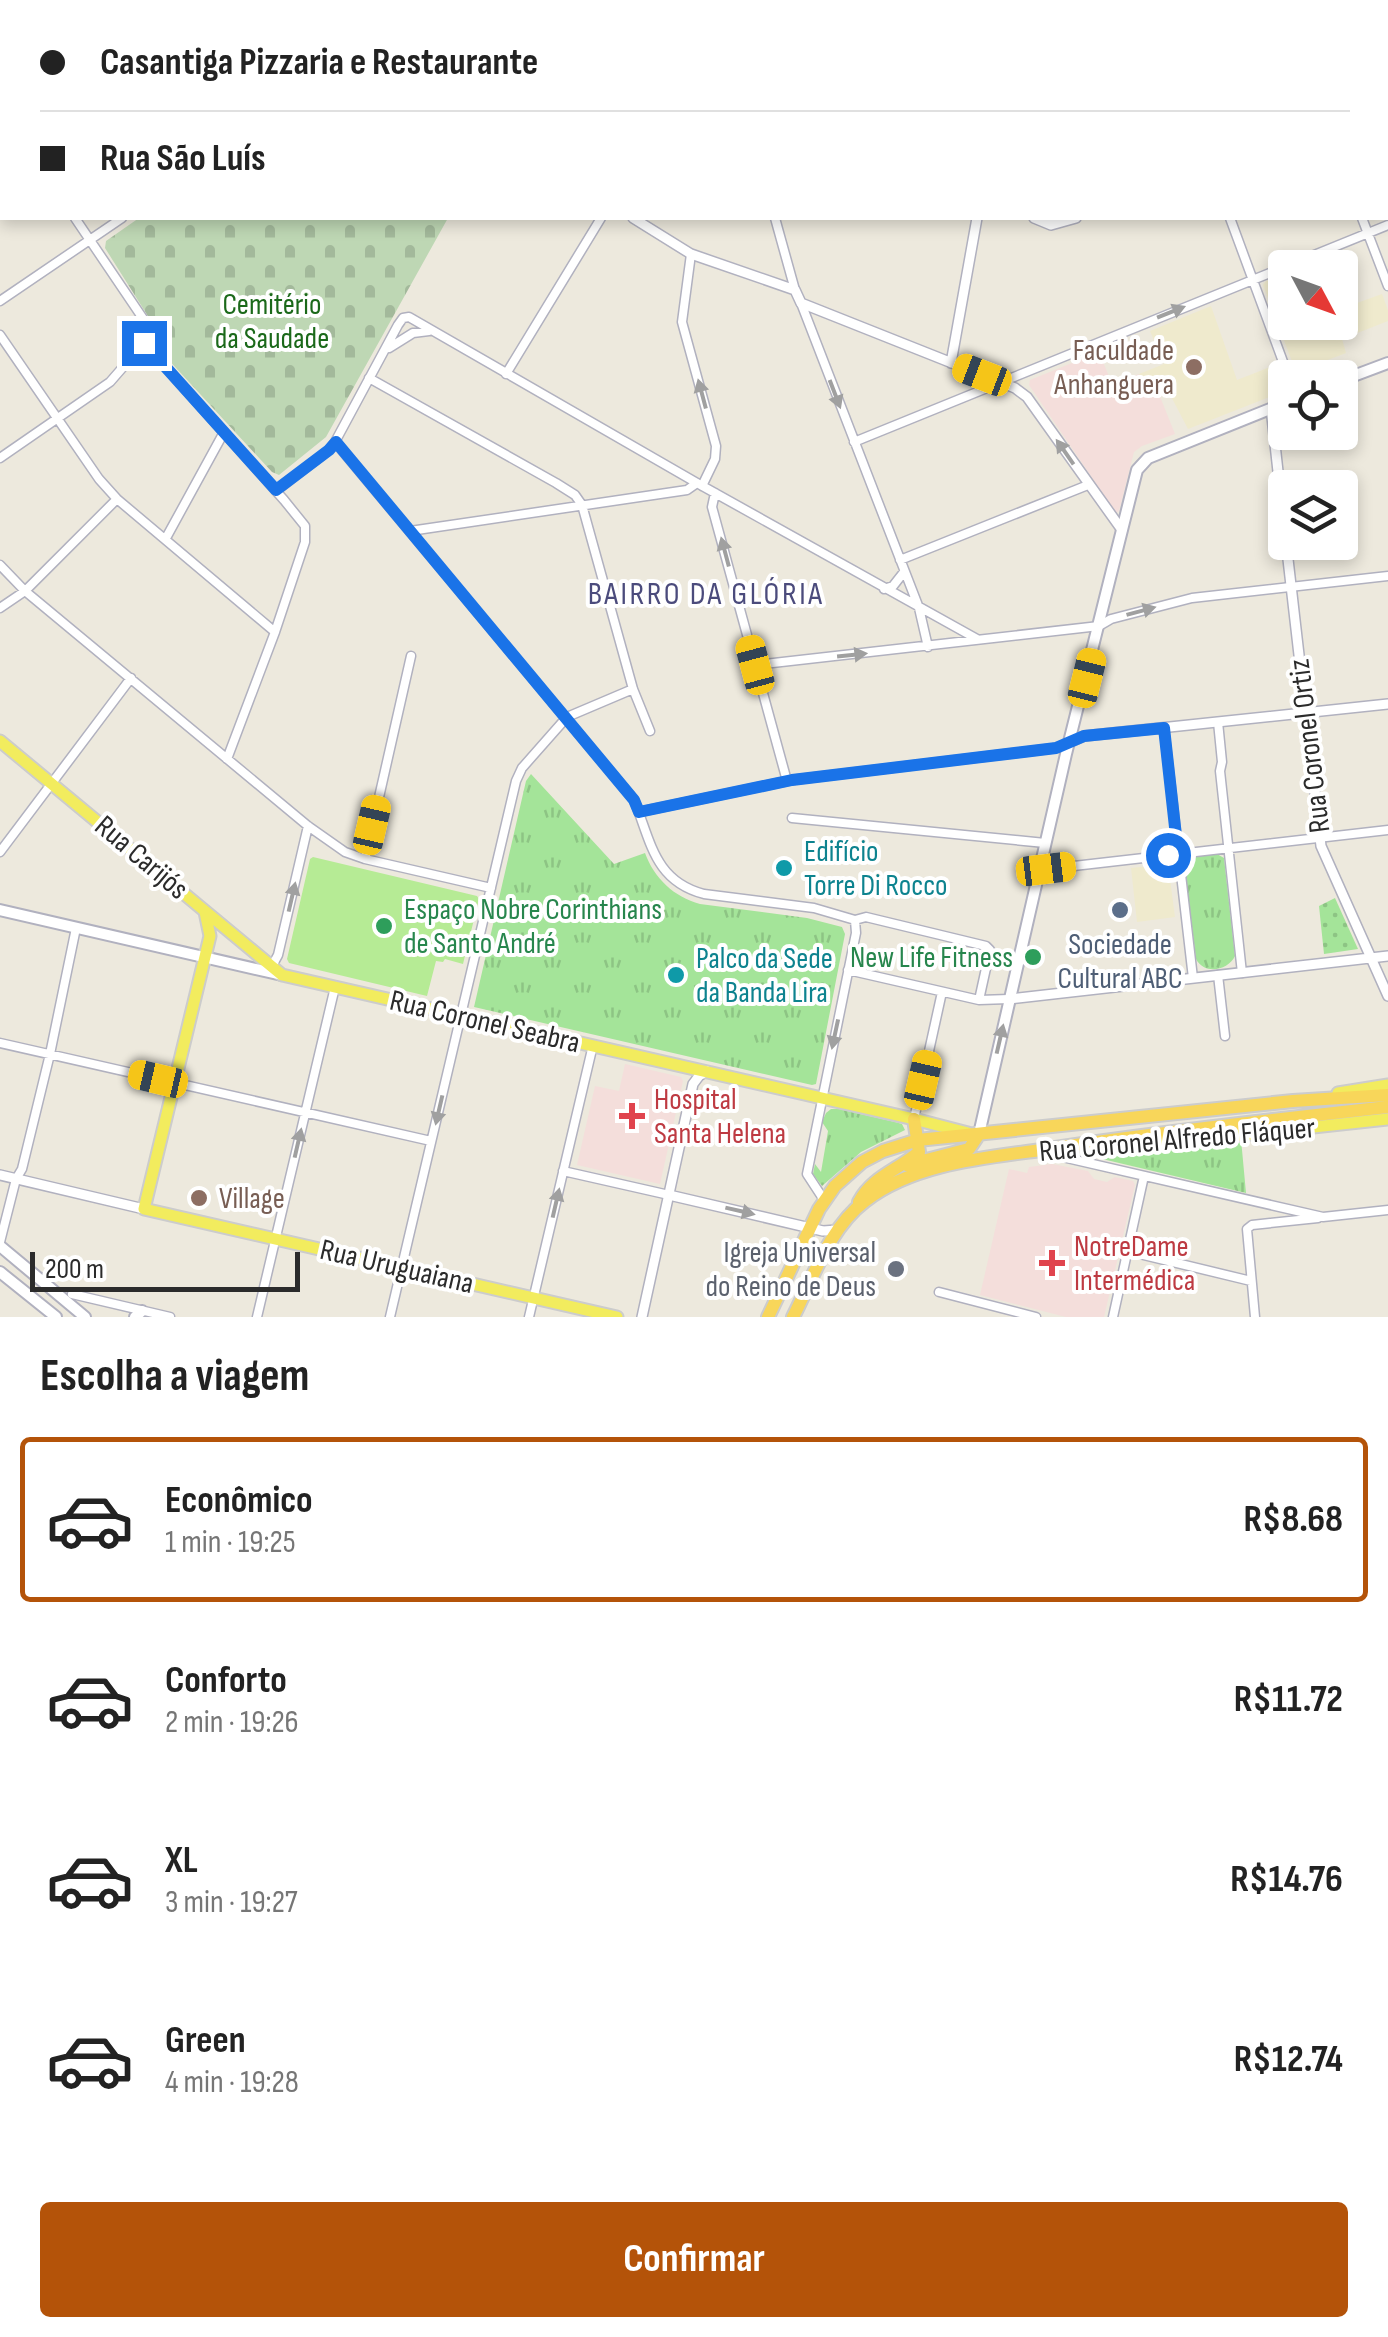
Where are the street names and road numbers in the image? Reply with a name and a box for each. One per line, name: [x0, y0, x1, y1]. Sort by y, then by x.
street label: Rua Coronel Ortiz: [1281, 657, 1338, 835]
street label: Rua Carijós: [87, 808, 195, 907]
street label: Rua Coronel Seabra: [386, 983, 583, 1061]
street label: Rua Coronel Alfredo Fláquer: [1038, 1110, 1317, 1170]
street label: Rua Uruguaiana: [317, 1232, 477, 1302]

